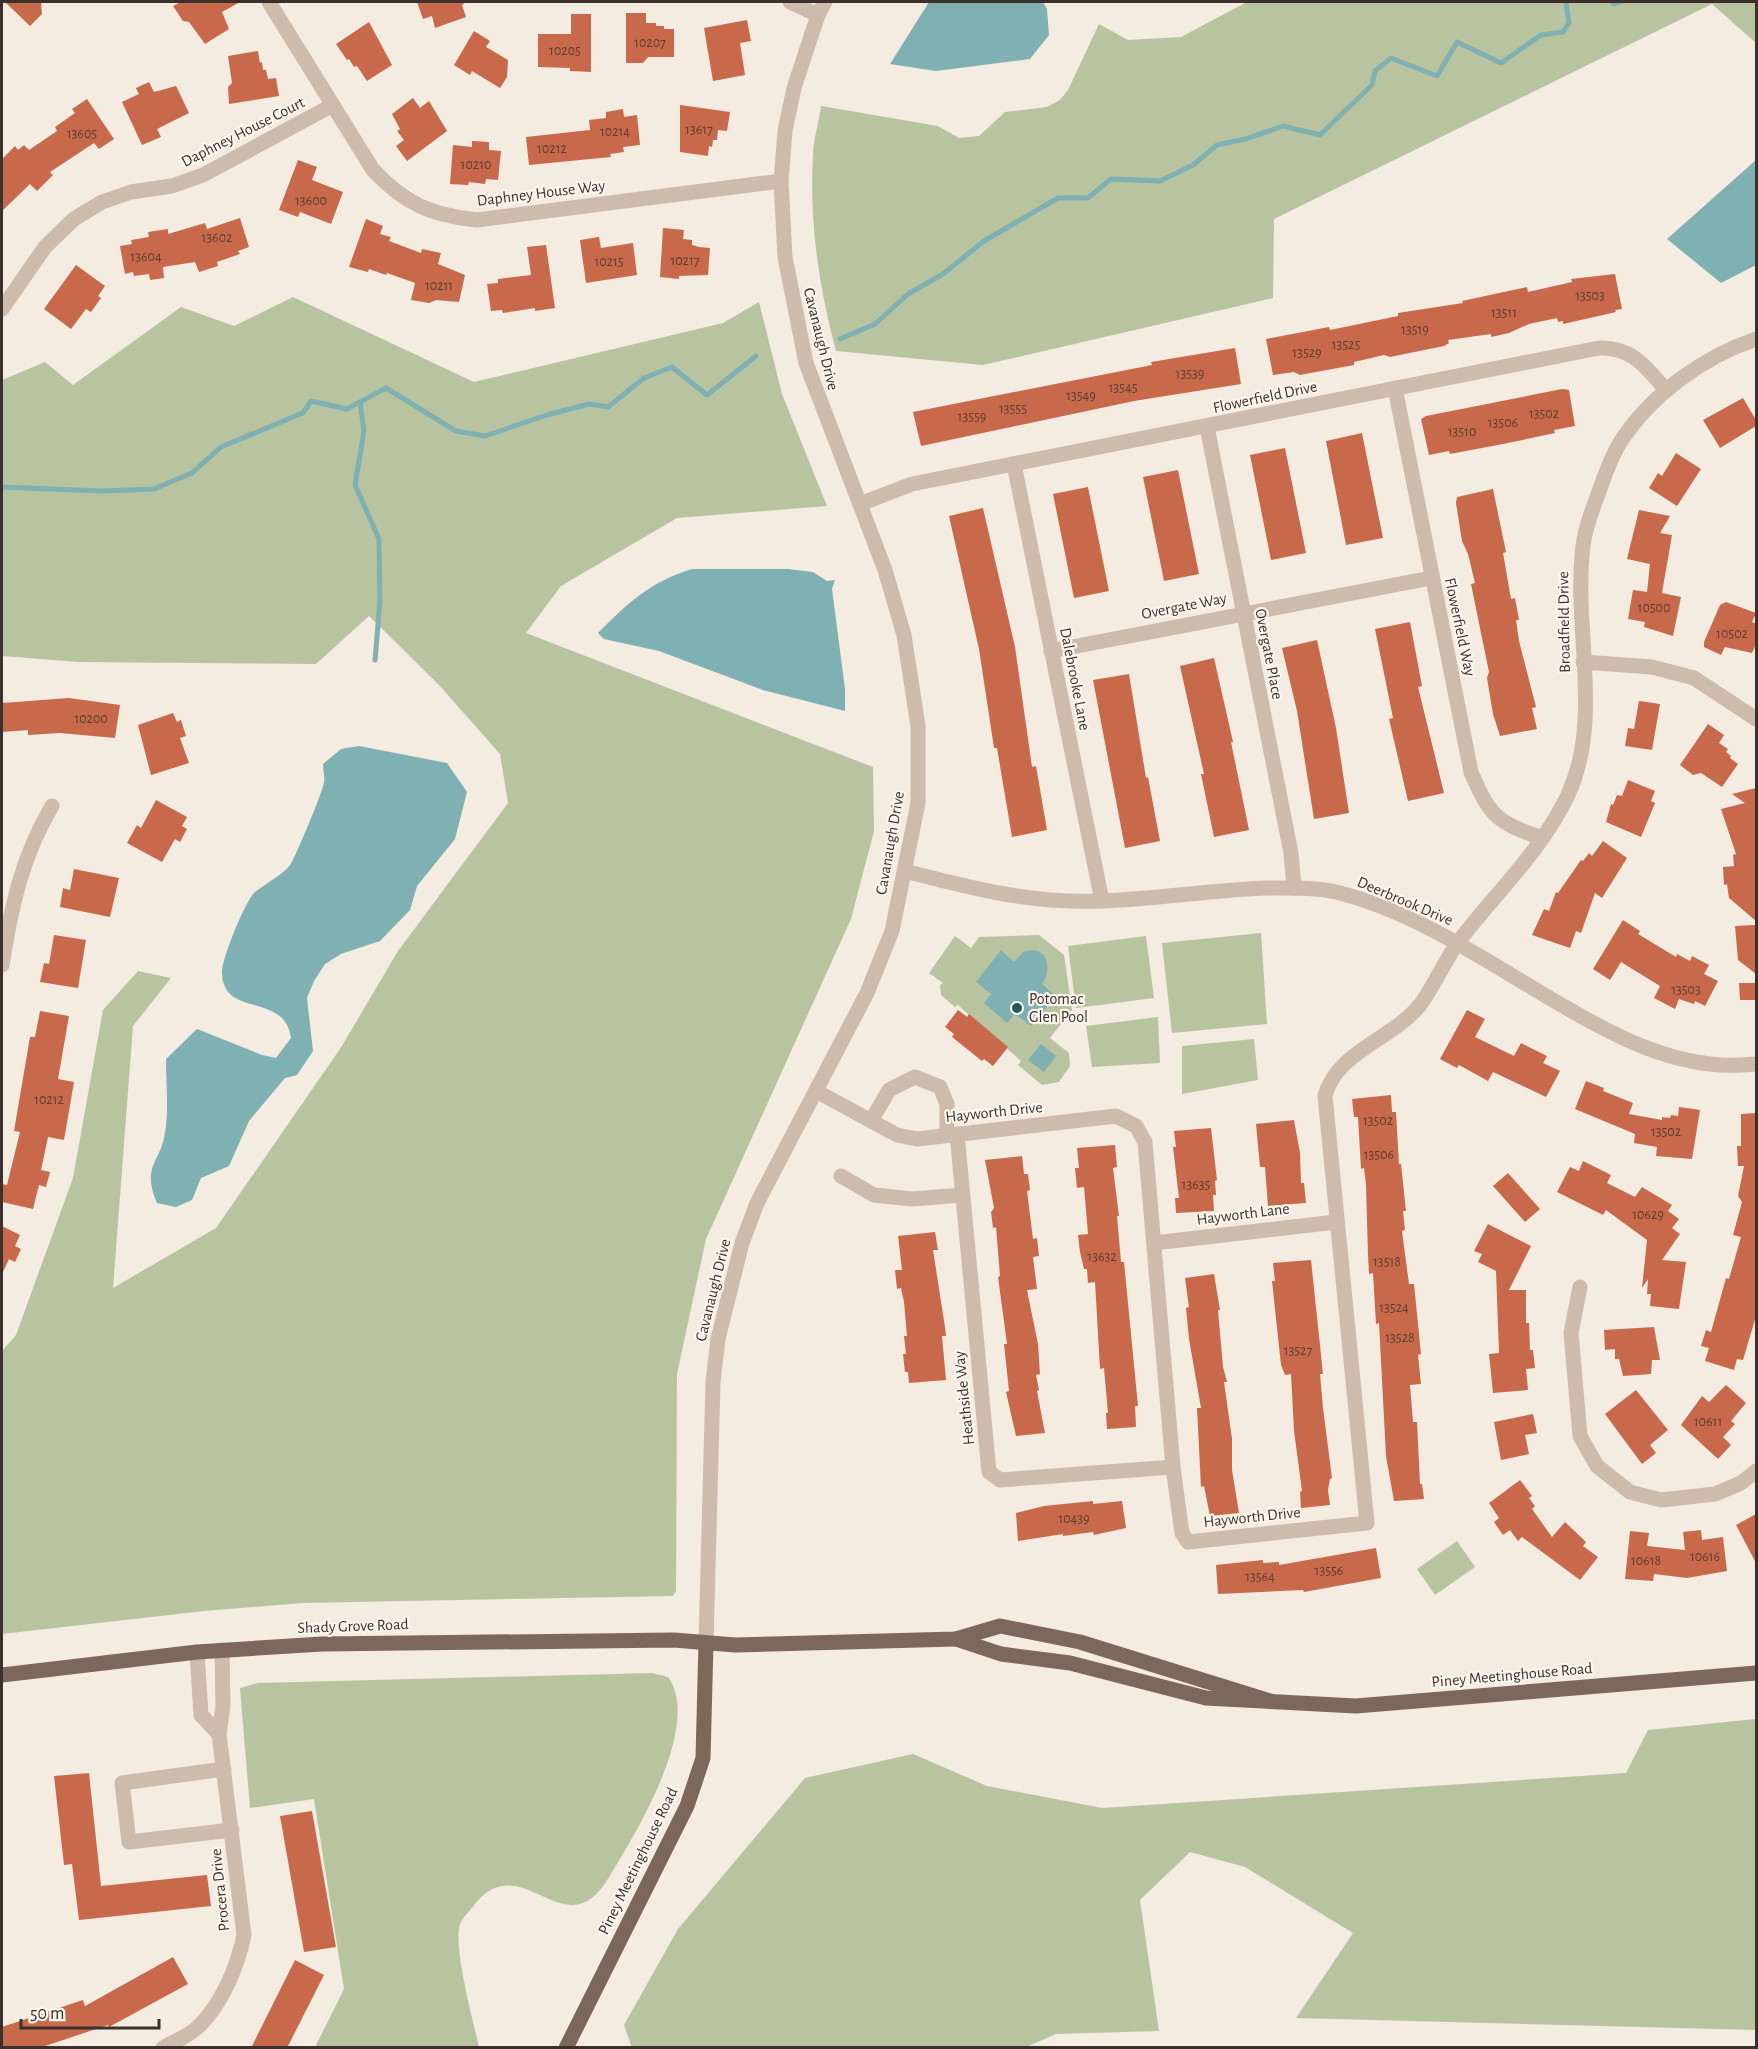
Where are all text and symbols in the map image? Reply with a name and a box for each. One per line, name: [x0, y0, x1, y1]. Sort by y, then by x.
house number: 10207: [634, 36, 666, 50]
house number: 10205: [549, 44, 581, 58]
street label: Daphney House Court: [179, 94, 308, 171]
house number: 13617: [685, 123, 713, 137]
house number: 10214: [600, 125, 630, 139]
house number: 13605: [67, 127, 97, 141]
house number: 10212: [537, 142, 567, 156]
house number: 10210: [461, 158, 491, 172]
street label: Daphney House Way: [476, 177, 606, 210]
house number: 13600: [295, 194, 327, 208]
house number: 13602: [202, 231, 232, 245]
house number: 13604: [130, 250, 162, 264]
house number: 10217: [670, 254, 700, 268]
house number: 10215: [594, 255, 624, 269]
house number: 10211: [425, 279, 453, 293]
street label: Cavanaugh Drive: [801, 286, 841, 392]
house number: 13503: [1575, 289, 1605, 303]
house number: 13511: [1491, 306, 1517, 320]
house number: 13519: [1401, 323, 1429, 337]
house number: 13525: [1332, 338, 1360, 352]
house number: 13529: [1292, 346, 1322, 360]
house number: 13539: [1176, 367, 1204, 381]
street label: Flowerfield Drive: [1211, 378, 1319, 416]
house number: 13545: [1108, 381, 1138, 395]
house number: 13549: [1066, 389, 1096, 403]
house number: 13555: [999, 402, 1027, 416]
house number: 13502: [1529, 407, 1559, 421]
house number: 13559: [958, 410, 986, 424]
house number: 13506: [1488, 416, 1518, 430]
house number: 13510: [1448, 425, 1476, 439]
street label: Broadfield Drive: [1555, 571, 1573, 673]
street label: Flowerfield Way: [1441, 576, 1478, 678]
street label: Overgate Way: [1140, 590, 1228, 623]
house number: 10500: [1638, 601, 1670, 615]
street label: Overgate Place: [1252, 607, 1286, 701]
street label: Dalebrooke Lane: [1057, 626, 1093, 732]
house number: 10502: [1716, 627, 1748, 641]
house number: 10200: [74, 712, 108, 726]
street label: Cavanaugh Drive: [873, 790, 907, 896]
street label: Deerbrook Drive: [1355, 874, 1455, 928]
house number: 13503: [1671, 983, 1701, 997]
place label: Potomac Glen Pool: [1029, 991, 1088, 1025]
marker: Potomac Glen Pool: [1010, 1001, 1024, 1015]
house number: 10212: [34, 1093, 64, 1107]
street label: Hayworth Drive: [945, 1099, 1043, 1126]
house number: 13502: [1363, 1114, 1393, 1128]
house number: 13502: [1651, 1125, 1681, 1139]
house number: 13506: [1364, 1148, 1394, 1162]
house number: 13635: [1182, 1178, 1211, 1192]
street label: Hayworth Lane: [1196, 1200, 1291, 1229]
house number: 10629: [1632, 1208, 1664, 1222]
street label: Cavanaugh Drive: [693, 1237, 733, 1343]
house number: 13632: [1087, 1250, 1117, 1264]
house number: 13518: [1373, 1255, 1401, 1269]
house number: 13524: [1379, 1301, 1409, 1315]
house number: 13528: [1385, 1331, 1415, 1345]
house number: 13527: [1284, 1344, 1312, 1358]
street label: Heathside Way: [951, 1350, 978, 1446]
house number: 10611: [1694, 1415, 1722, 1429]
street label: Hayworth Drive: [1203, 1504, 1301, 1531]
house number: 10439: [1058, 1512, 1090, 1526]
house number: 10616: [1690, 1550, 1720, 1564]
house number: 10618: [1631, 1554, 1661, 1568]
house number: 13556: [1315, 1564, 1343, 1578]
house number: 13564: [1245, 1570, 1275, 1584]
street label: Shady Grove Road: [297, 1616, 409, 1637]
street label: Piney Meetinghouse Road: [1431, 1660, 1593, 1691]
street label: Piney Meetinghouse Road: [595, 1785, 681, 1938]
street label: Procera Drive: [208, 1848, 232, 1932]
scale bar: [21, 1992, 159, 2030]
text: 50 m: [30, 2005, 64, 2023]

